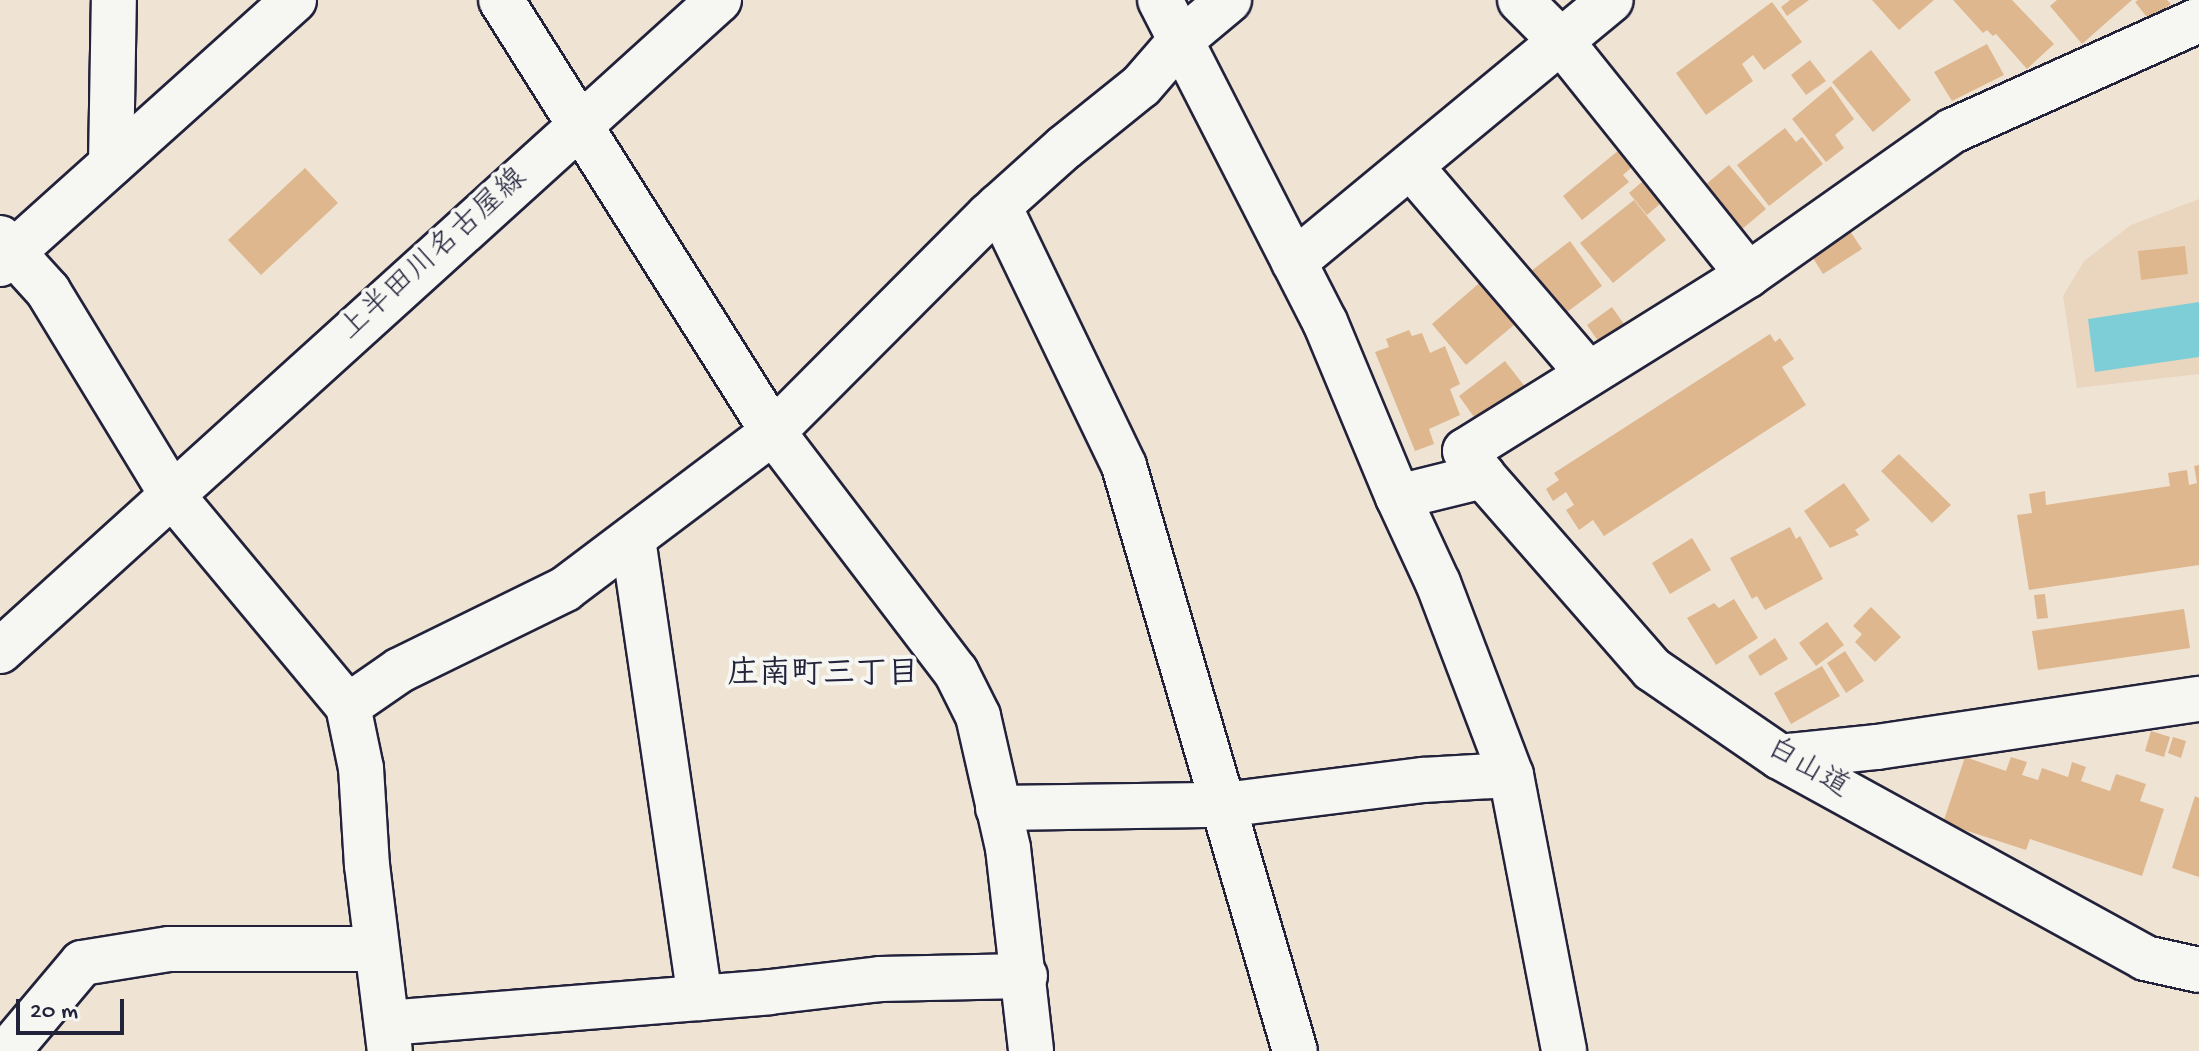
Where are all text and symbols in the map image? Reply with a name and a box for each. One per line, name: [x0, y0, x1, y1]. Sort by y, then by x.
street label: 上半田川名古屋線: [334, 162, 536, 350]
district label: 庄南町三丁目: [727, 657, 919, 695]
street label: 白山道: [1759, 732, 1855, 808]
scale bar: [20, 983, 128, 1033]
text: 20 m: [30, 998, 78, 1027]

